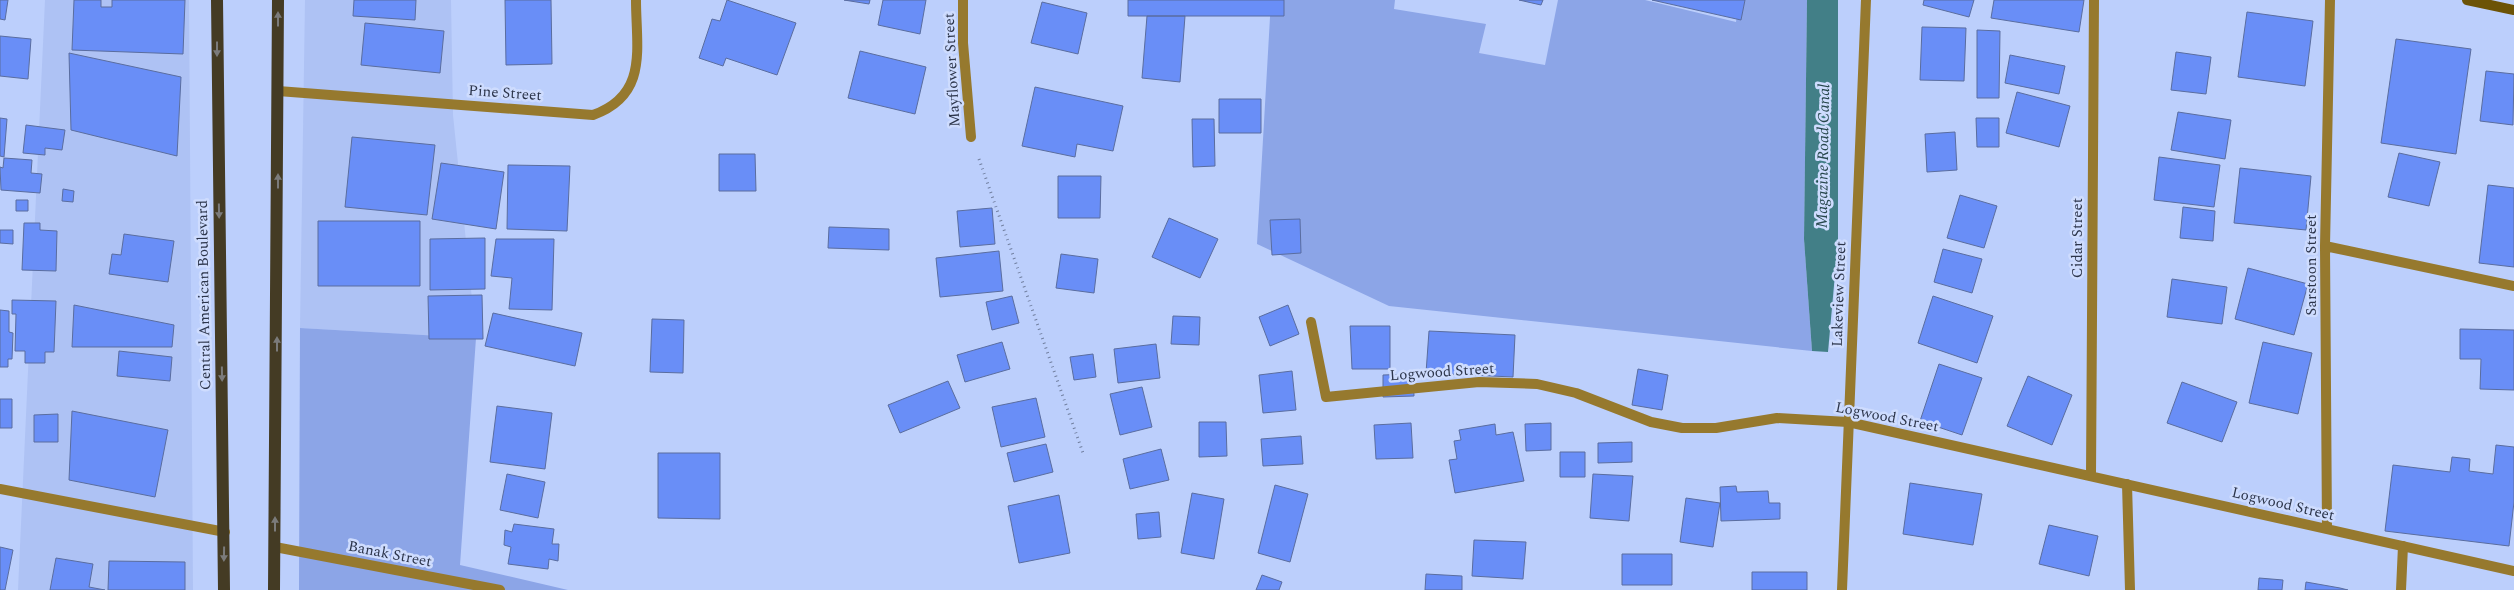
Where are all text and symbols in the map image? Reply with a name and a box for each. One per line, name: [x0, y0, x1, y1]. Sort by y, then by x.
one-way arrow: [274, 11, 282, 27]
street label: Mayflower Street: [938, 12, 966, 128]
one-way arrow: [213, 41, 221, 57]
street label: Pine Street: [468, 79, 542, 107]
water label: Magazine Road Canal: [1810, 84, 1836, 228]
one-way arrow: [274, 173, 282, 189]
street label: Cidar Street: [2066, 198, 2089, 278]
street label: Central American Boulevard: [191, 200, 217, 390]
one-way arrow: [215, 203, 223, 219]
street label: Sarstoon Street: [2300, 214, 2323, 316]
street label: Lakeview Street: [1826, 241, 1852, 347]
one-way arrow: [273, 336, 281, 352]
street label: Logwood Street: [1389, 357, 1495, 387]
one-way arrow: [218, 366, 226, 382]
street label: Logwood Street: [1833, 396, 1941, 438]
street label: Logwood Street: [2229, 481, 2337, 527]
one-way arrow: [271, 516, 279, 532]
street label: Banak Street: [346, 535, 434, 573]
one-way arrow: [220, 546, 228, 562]

